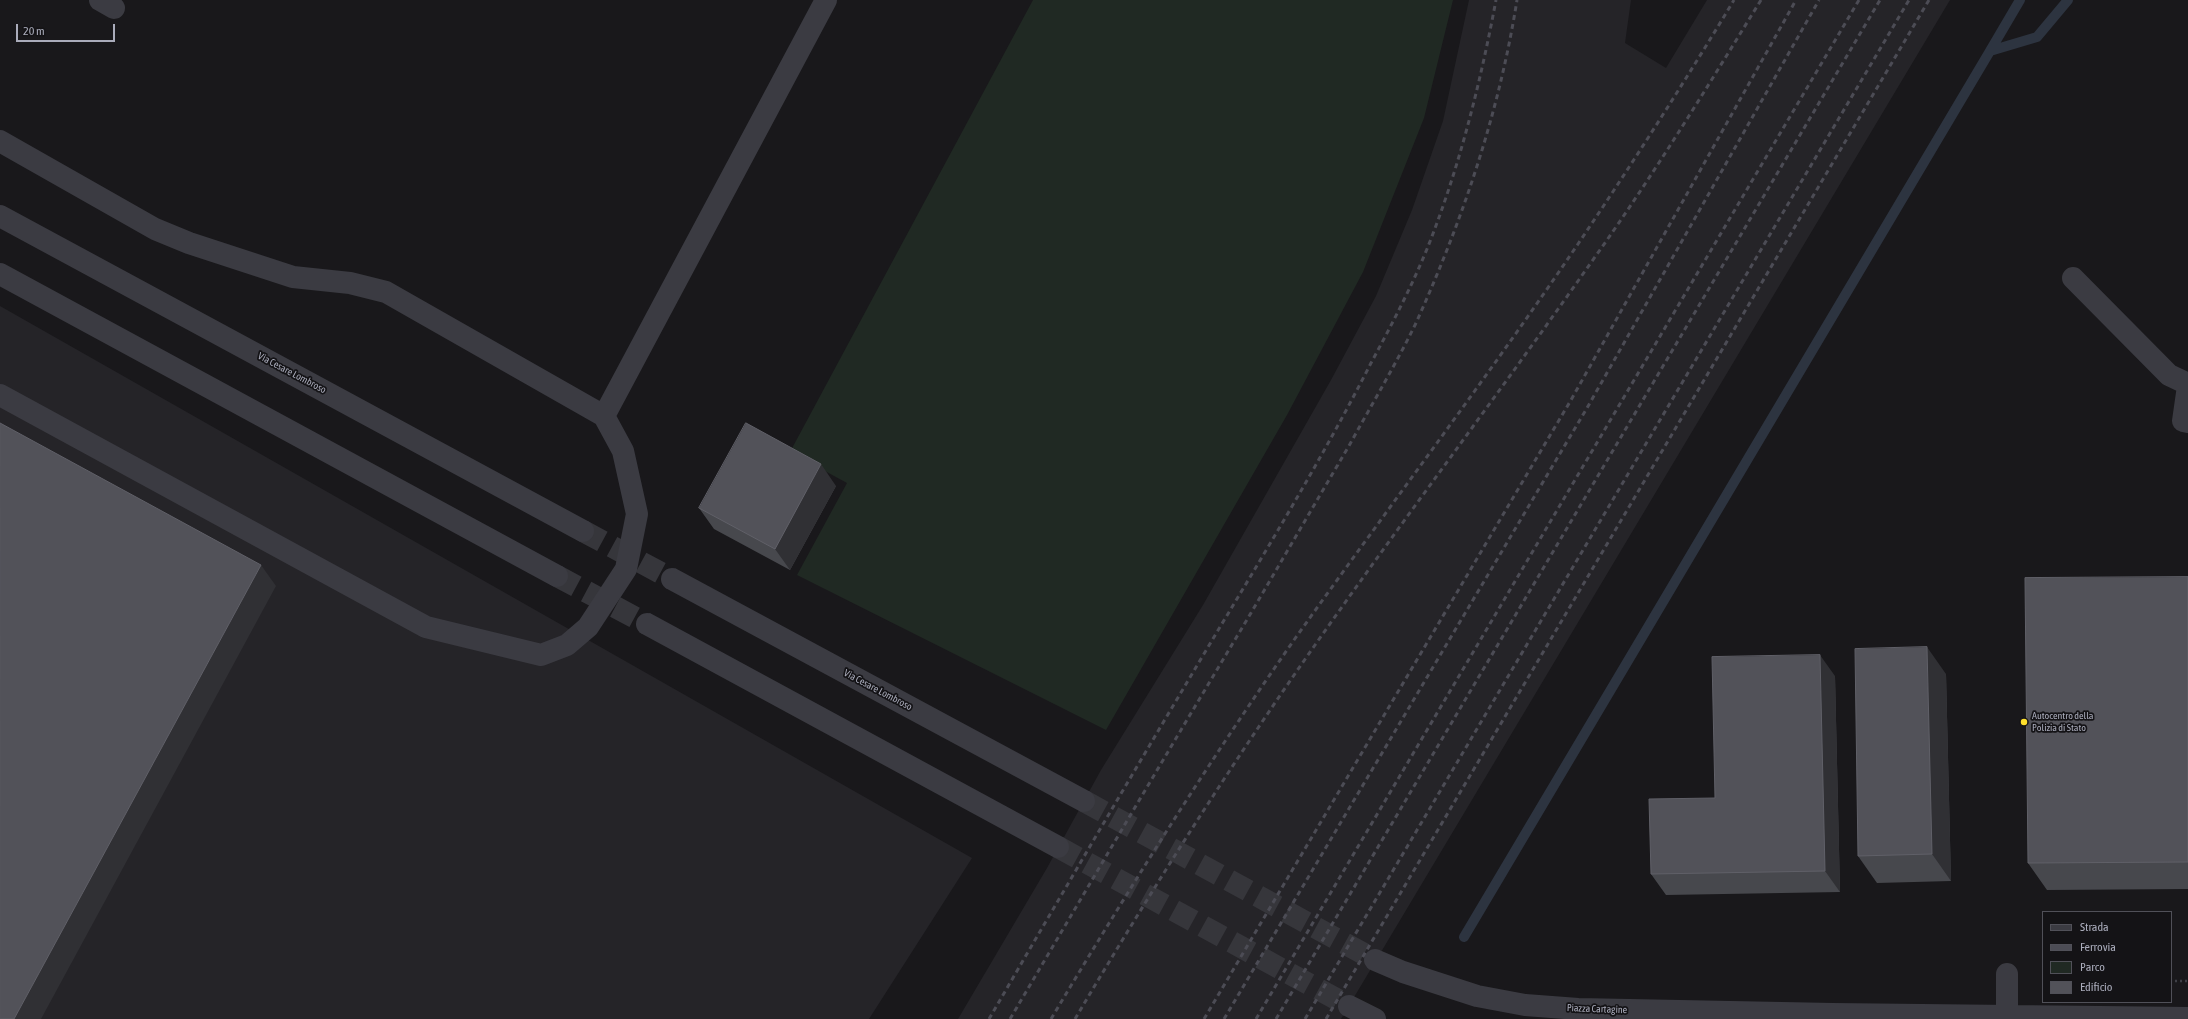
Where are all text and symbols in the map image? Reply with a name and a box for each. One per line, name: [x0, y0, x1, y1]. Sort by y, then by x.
scale bar: [18, 16, 117, 42]
text: 20 m: [23, 24, 45, 38]
street label: Via Cesare Lombroso: [256, 350, 328, 396]
street label: Via Cesare Lombroso: [842, 667, 914, 713]
place label: Autocentro della Polizia di Stato: [2032, 710, 2093, 734]
marker: Autocentro della Polizia di Stato: [2019, 717, 2029, 727]
legend: [2042, 911, 2172, 1003]
text: Strada: [2080, 920, 2109, 934]
text: Ferrovia: [2080, 940, 2116, 954]
text: Parco: [2080, 960, 2105, 974]
text: Edificio: [2080, 980, 2112, 994]
street label: Piazza Cartagine: [1567, 1002, 1627, 1016]

